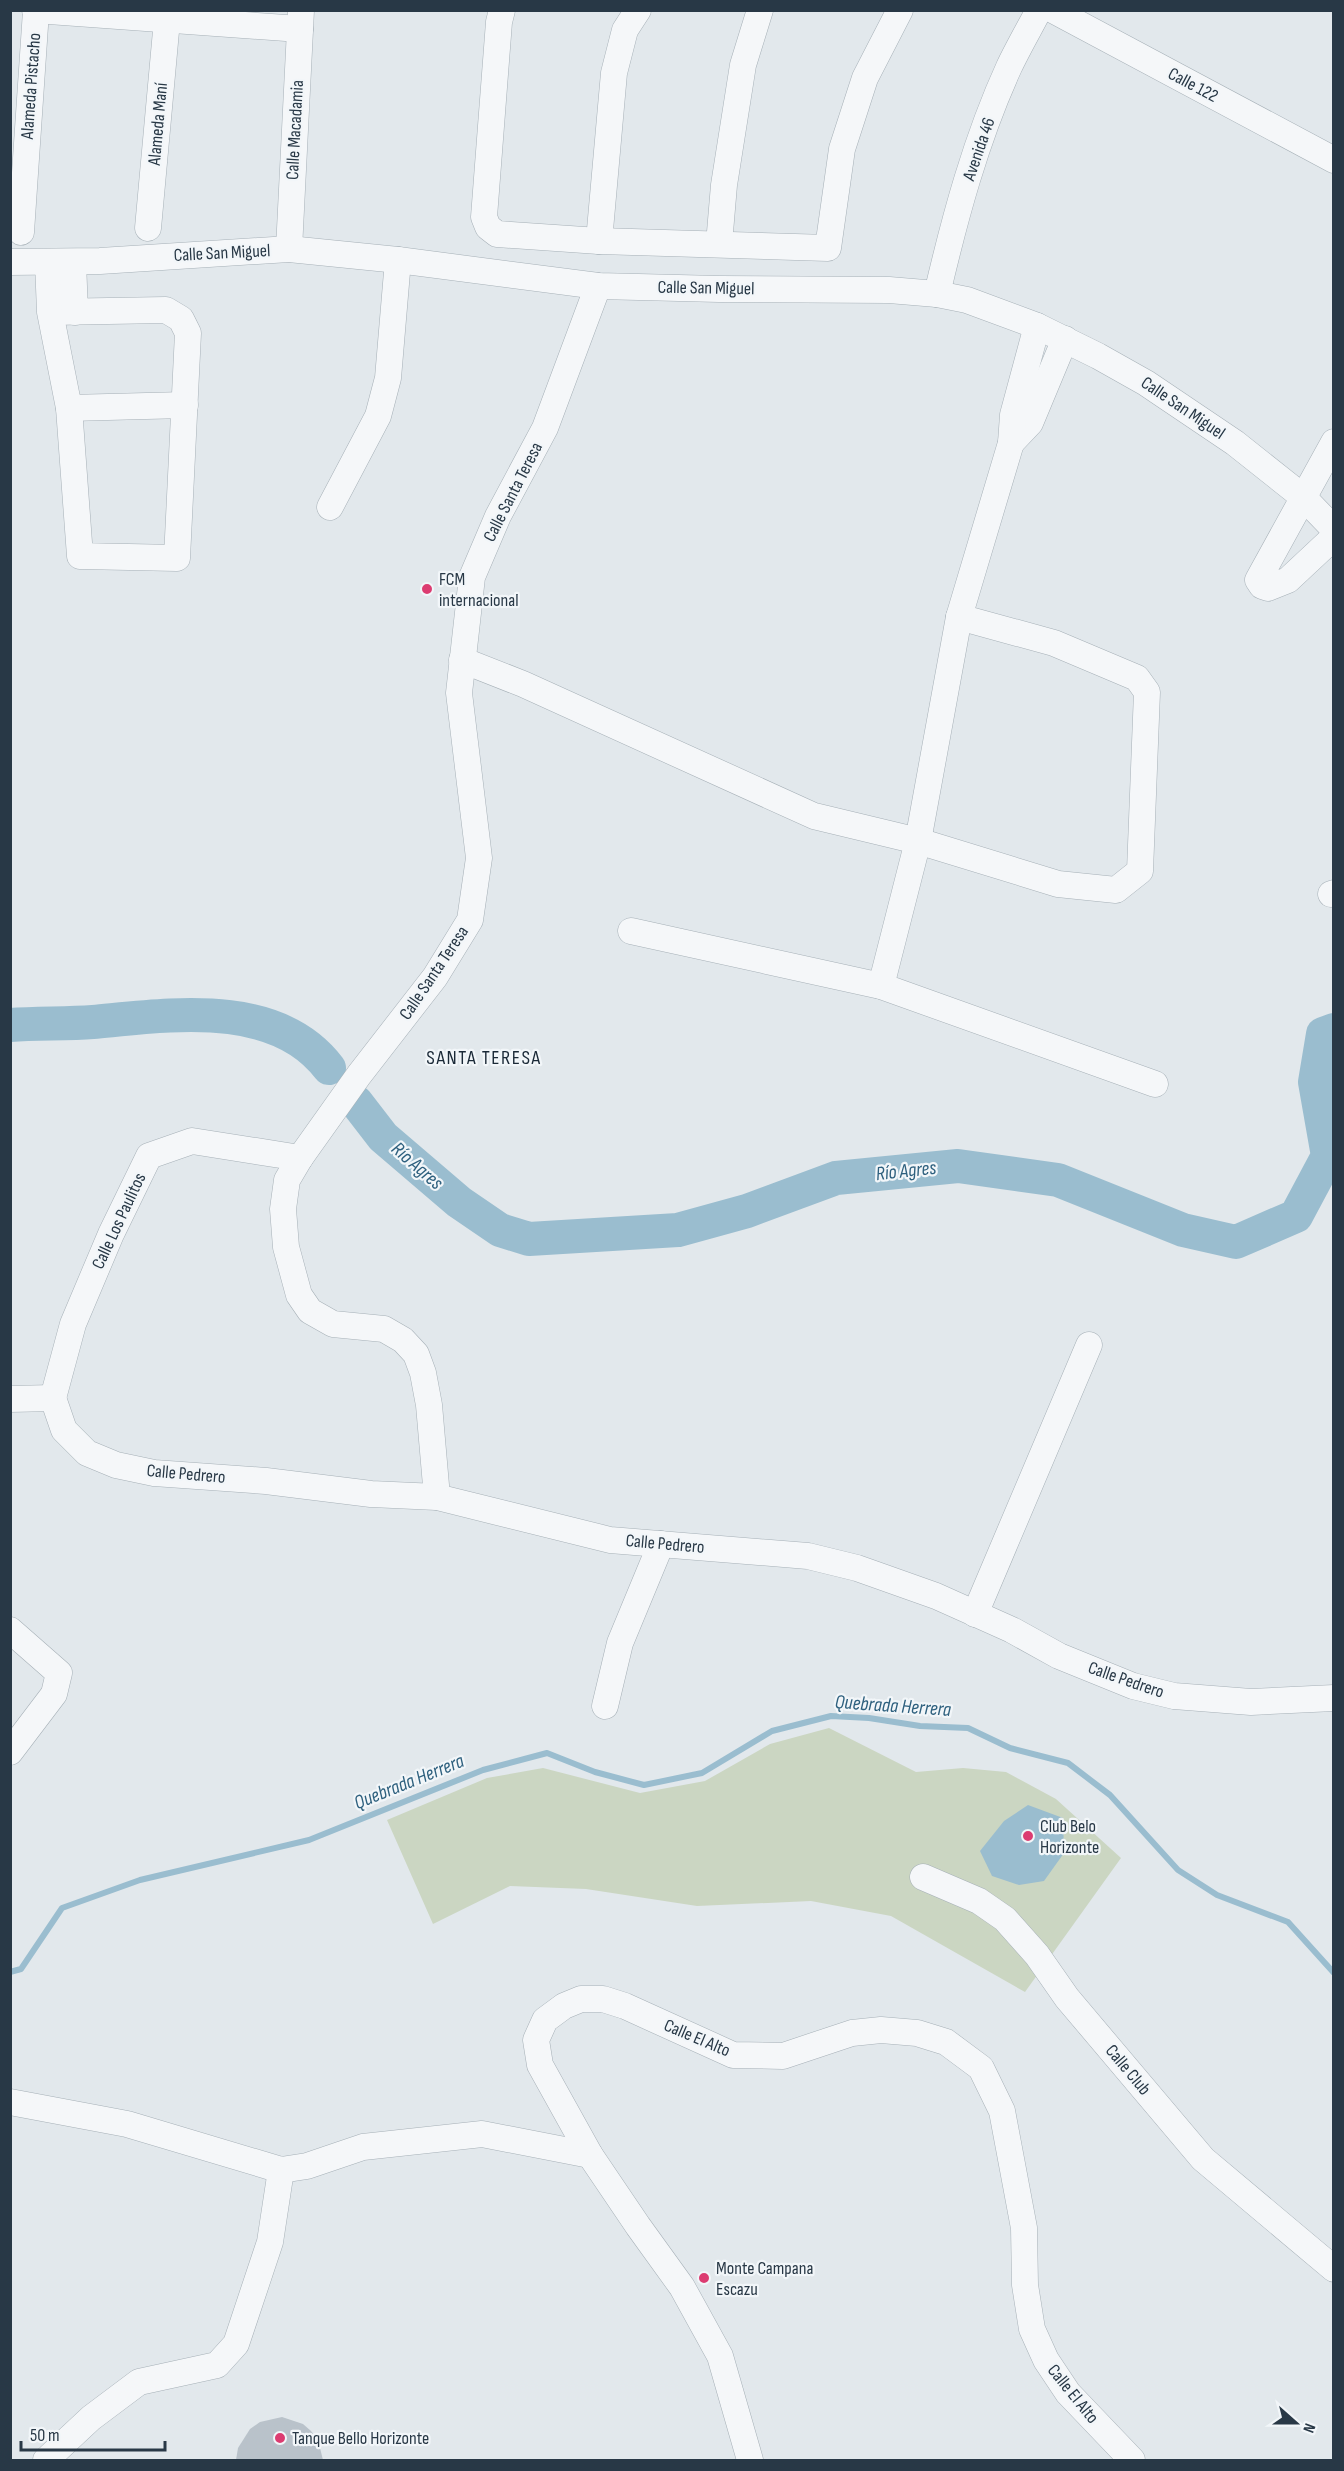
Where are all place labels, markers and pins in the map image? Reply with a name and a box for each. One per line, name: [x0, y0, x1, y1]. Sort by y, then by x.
place label: FCM internacional: [439, 569, 519, 611]
marker: FCM internacional: [420, 582, 434, 596]
place label: Club Belo Horizonte: [1040, 1816, 1099, 1858]
marker: Club Belo Horizonte: [1021, 1829, 1035, 1843]
place label: Monte Campana Escazu: [716, 2258, 813, 2300]
marker: Monte Campana Escazu: [697, 2271, 711, 2285]
place label: Tanque Bello Horizonte: [292, 2428, 429, 2449]
marker: Tanque Bello Horizonte: [273, 2431, 287, 2445]

